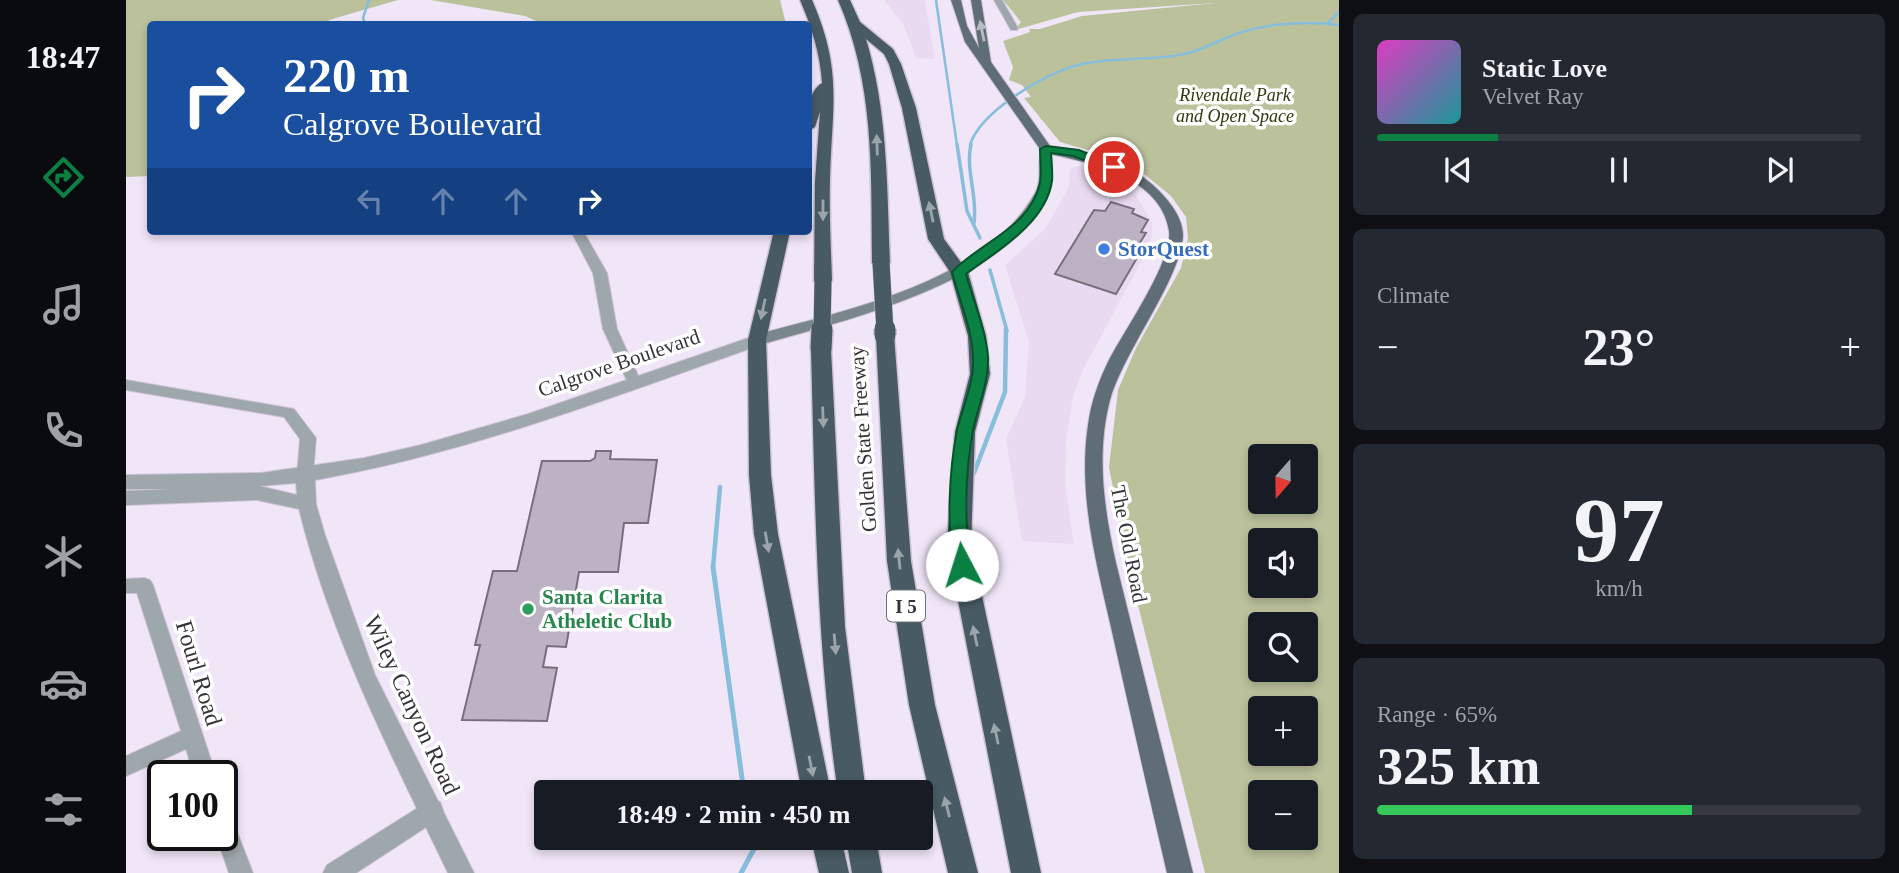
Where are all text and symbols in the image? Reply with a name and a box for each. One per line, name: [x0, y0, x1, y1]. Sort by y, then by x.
one-way arrow: [976, 20, 987, 42]
text: 18:47: [26, 39, 100, 75]
text: 220 m: [283, 48, 410, 103]
icon: right: [168, 49, 259, 140]
text: Static Love: [1482, 54, 1607, 83]
text: Velvet Ray: [1482, 84, 1584, 109]
park label: Rivendale Park and Open Space: [1176, 85, 1294, 126]
text: Calgrove Boulevard: [283, 106, 542, 142]
one-way arrow: [872, 134, 883, 156]
pin: [1084, 137, 1144, 197]
icon: arrive: [1095, 148, 1133, 186]
icon: previous: [1439, 151, 1477, 189]
icon: pause: [1600, 151, 1638, 189]
icon: next: [1761, 151, 1799, 189]
icon: directions: [39, 153, 88, 202]
icon: left: [351, 182, 389, 220]
icon: ahead: [424, 182, 462, 220]
icon: ahead: [497, 182, 535, 220]
icon: right: [570, 182, 608, 220]
one-way arrow: [817, 199, 829, 221]
one-way arrow: [925, 201, 936, 223]
place label: StorQuest: [1118, 237, 1209, 261]
marker: StorQuest: [1096, 241, 1112, 257]
icon: music: [39, 280, 88, 329]
text: Climate: [1377, 283, 1450, 308]
one-way arrow: [757, 298, 768, 320]
text: 23°: [1583, 319, 1655, 376]
street label: Calgrove Boulevard: [535, 324, 704, 402]
text: −: [1377, 326, 1398, 368]
text: +: [1840, 326, 1861, 368]
street label: Golden State Freeway: [844, 345, 881, 533]
icon: phone: [39, 406, 88, 455]
one-way arrow: [818, 406, 829, 428]
north arrow: [1248, 444, 1318, 514]
map controls: [1248, 444, 1318, 850]
text: 97: [1574, 480, 1665, 581]
street label: The Old Road: [1106, 483, 1152, 605]
position arrow: [925, 528, 999, 602]
button: sound: [1248, 528, 1318, 598]
one-way arrow: [762, 531, 773, 553]
icon: climate: [39, 532, 88, 581]
one-way arrow: [894, 548, 905, 570]
text: km/h: [1595, 576, 1643, 601]
place label: Santa Clarita Atheletic Club: [542, 585, 672, 633]
road number: I 5: [887, 590, 925, 622]
marker: Santa Clarita Atheletic Club: [520, 601, 536, 617]
street label: Wiley Canyon Road: [359, 611, 465, 799]
button: search: [1248, 612, 1318, 682]
street label: Fourl Road: [171, 617, 227, 729]
one-way arrow: [970, 625, 981, 647]
one-way arrow: [830, 633, 841, 655]
icon: car: [39, 659, 88, 708]
button: +: [1248, 696, 1318, 766]
text: Range · 65%: [1377, 702, 1497, 727]
one-way arrow: [991, 723, 1002, 745]
text: 325 km: [1377, 738, 1540, 795]
one-way arrow: [806, 755, 817, 777]
speed limit sign: 100: [147, 760, 238, 851]
button: −: [1248, 780, 1318, 850]
icon: filters: [39, 785, 88, 834]
one-way arrow: [941, 796, 952, 818]
text: 18:49 · 2 min · 450 m: [617, 800, 851, 829]

